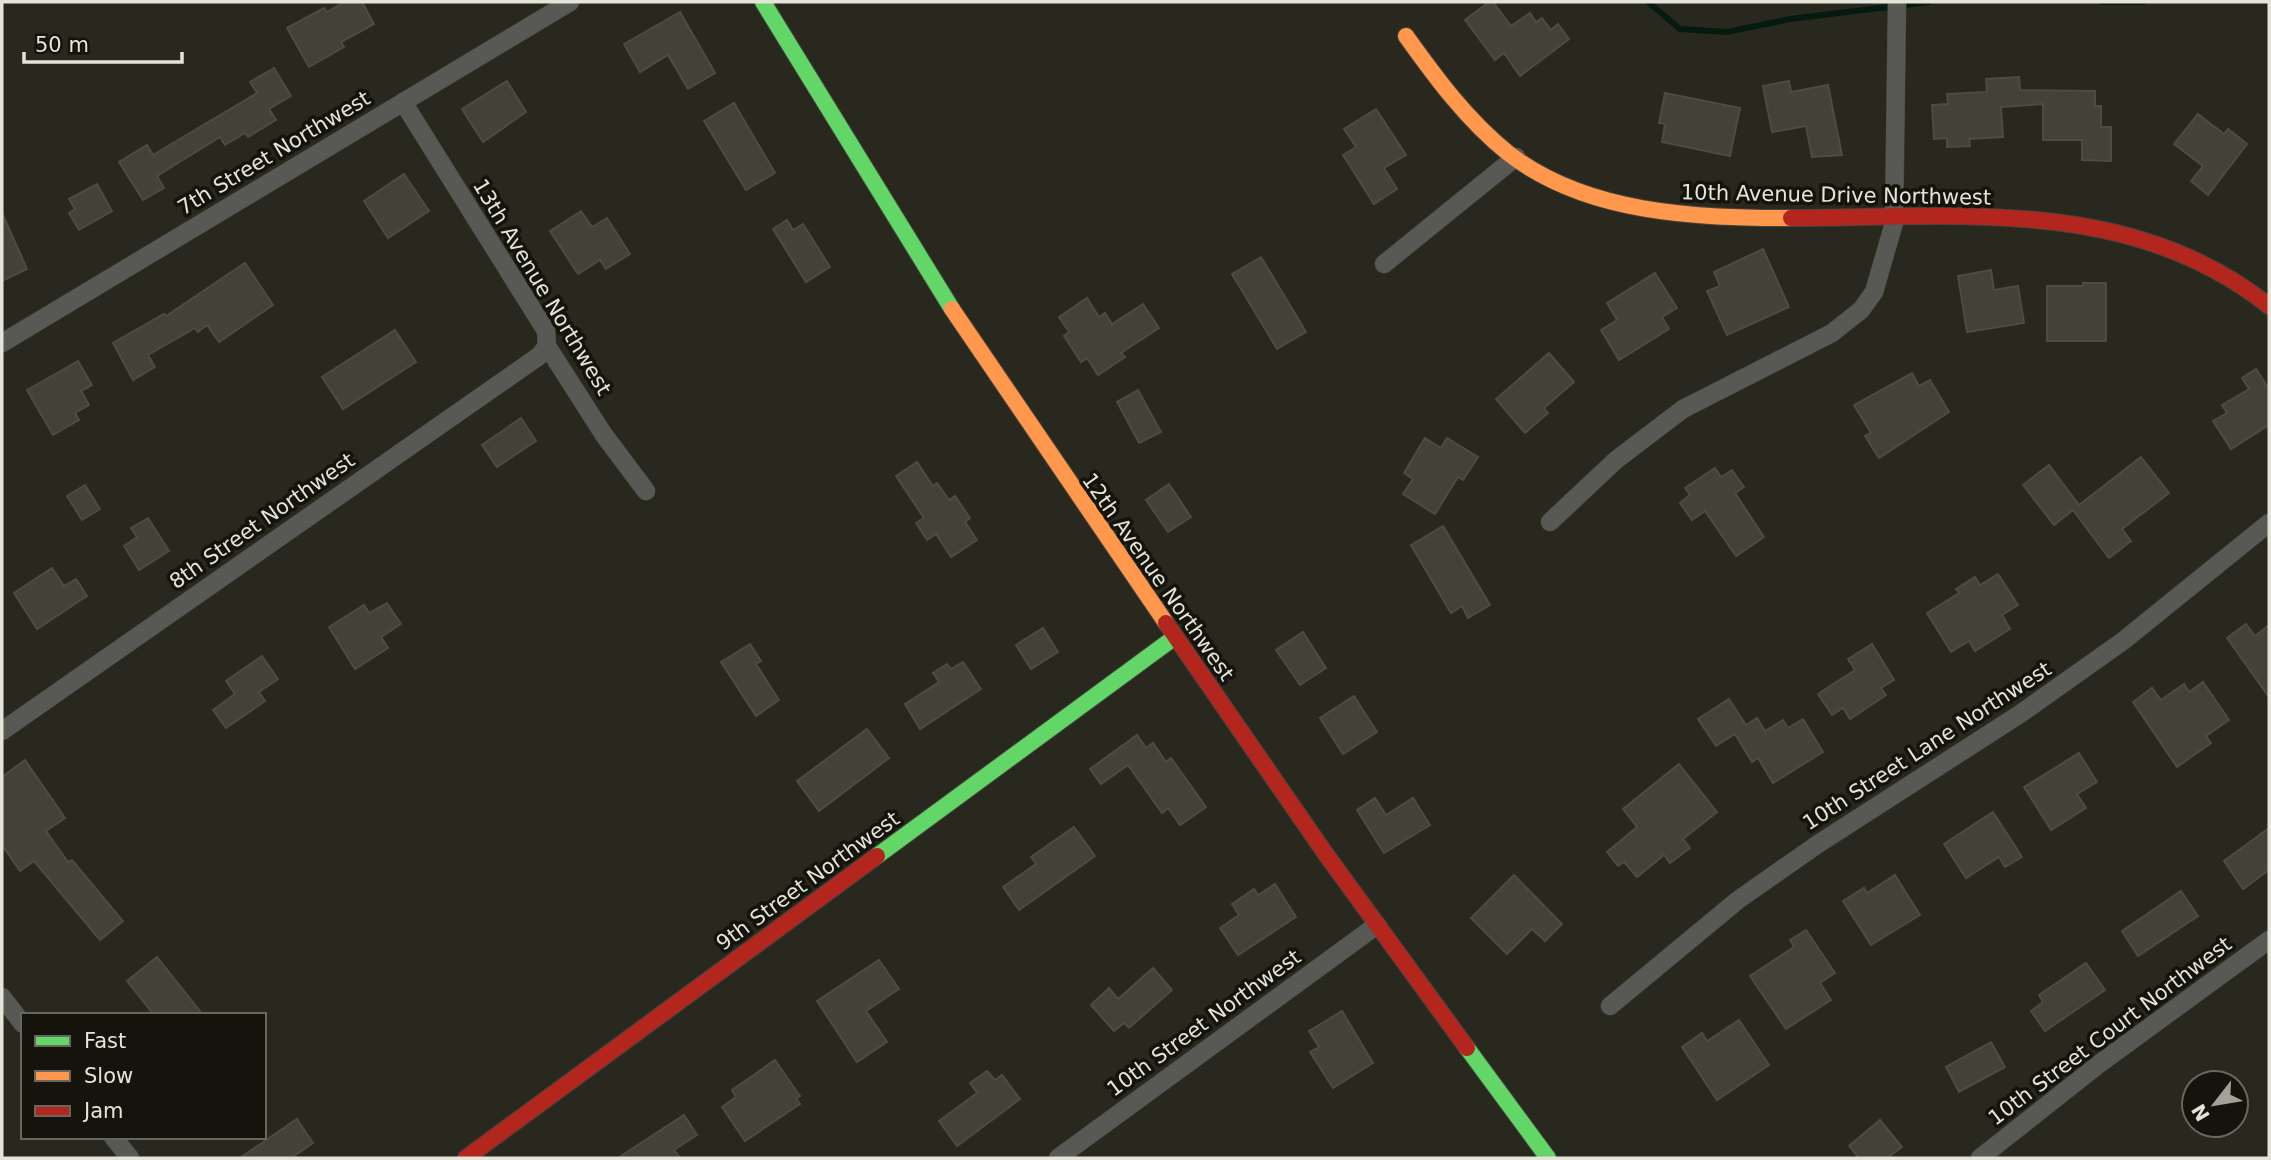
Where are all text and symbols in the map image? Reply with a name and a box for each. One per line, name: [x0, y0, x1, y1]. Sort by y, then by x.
scale bar: [24, 21, 182, 65]
text: 50 m: [35, 33, 89, 57]
street label: 7th Street Northwest: [173, 86, 375, 220]
street label: 13th Avenue Northwest: [468, 175, 616, 399]
street label: 10th Avenue Drive Northwest: [1681, 180, 1991, 210]
street label: 8th Street Northwest: [165, 448, 359, 594]
street label: 12th Avenue Northwest: [1077, 469, 1239, 685]
street label: 10th Street Lane Northwest: [1798, 657, 2056, 835]
street label: 9th Street Northwest: [712, 807, 904, 955]
street label: 10th Street Court Northwest: [1984, 931, 2236, 1131]
street label: 10th Street Northwest: [1103, 945, 1305, 1101]
legend: [21, 1013, 266, 1139]
text: Fast: [84, 1029, 126, 1053]
text: Slow: [84, 1064, 133, 1088]
north arrow: [2180, 1069, 2250, 1139]
text: Jam: [82, 1099, 124, 1123]

